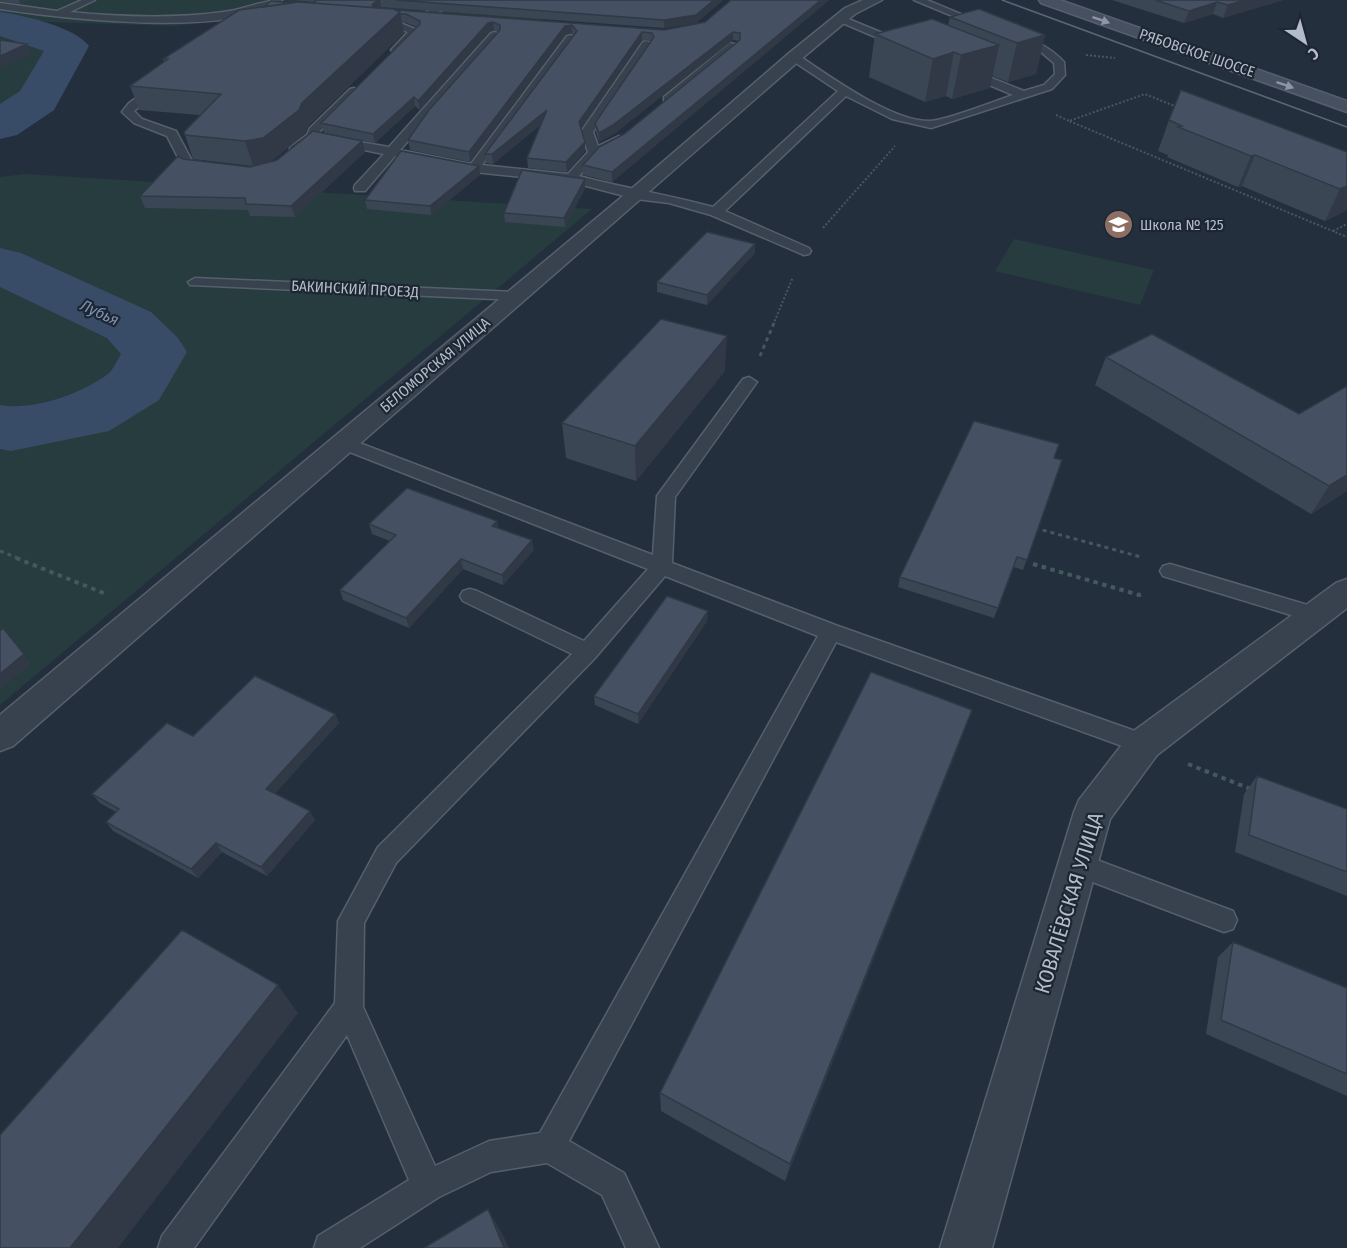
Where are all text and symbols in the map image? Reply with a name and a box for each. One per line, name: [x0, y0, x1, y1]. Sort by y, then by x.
north arrow: [1275, 12, 1335, 72]
one-way arrow: [1092, 15, 1110, 25]
street label: РЯБОВСКОЕ ШОССЕ: [1137, 25, 1257, 81]
text: С: [1304, 44, 1323, 64]
one-way arrow: [1276, 80, 1294, 90]
school or university icon: Школа № 125: [1103, 209, 1135, 241]
place label: Школа № 125: [1140, 216, 1224, 234]
street label: БАКИНСКИЙ ПРОЕЗД: [291, 277, 419, 301]
water label: Лубья: [77, 295, 122, 330]
street label: БЕЛОМОРСКАЯ УЛИЦА: [376, 314, 494, 416]
street label: КОВАЛЁВСКАЯ УЛИЦА: [1029, 809, 1109, 997]

